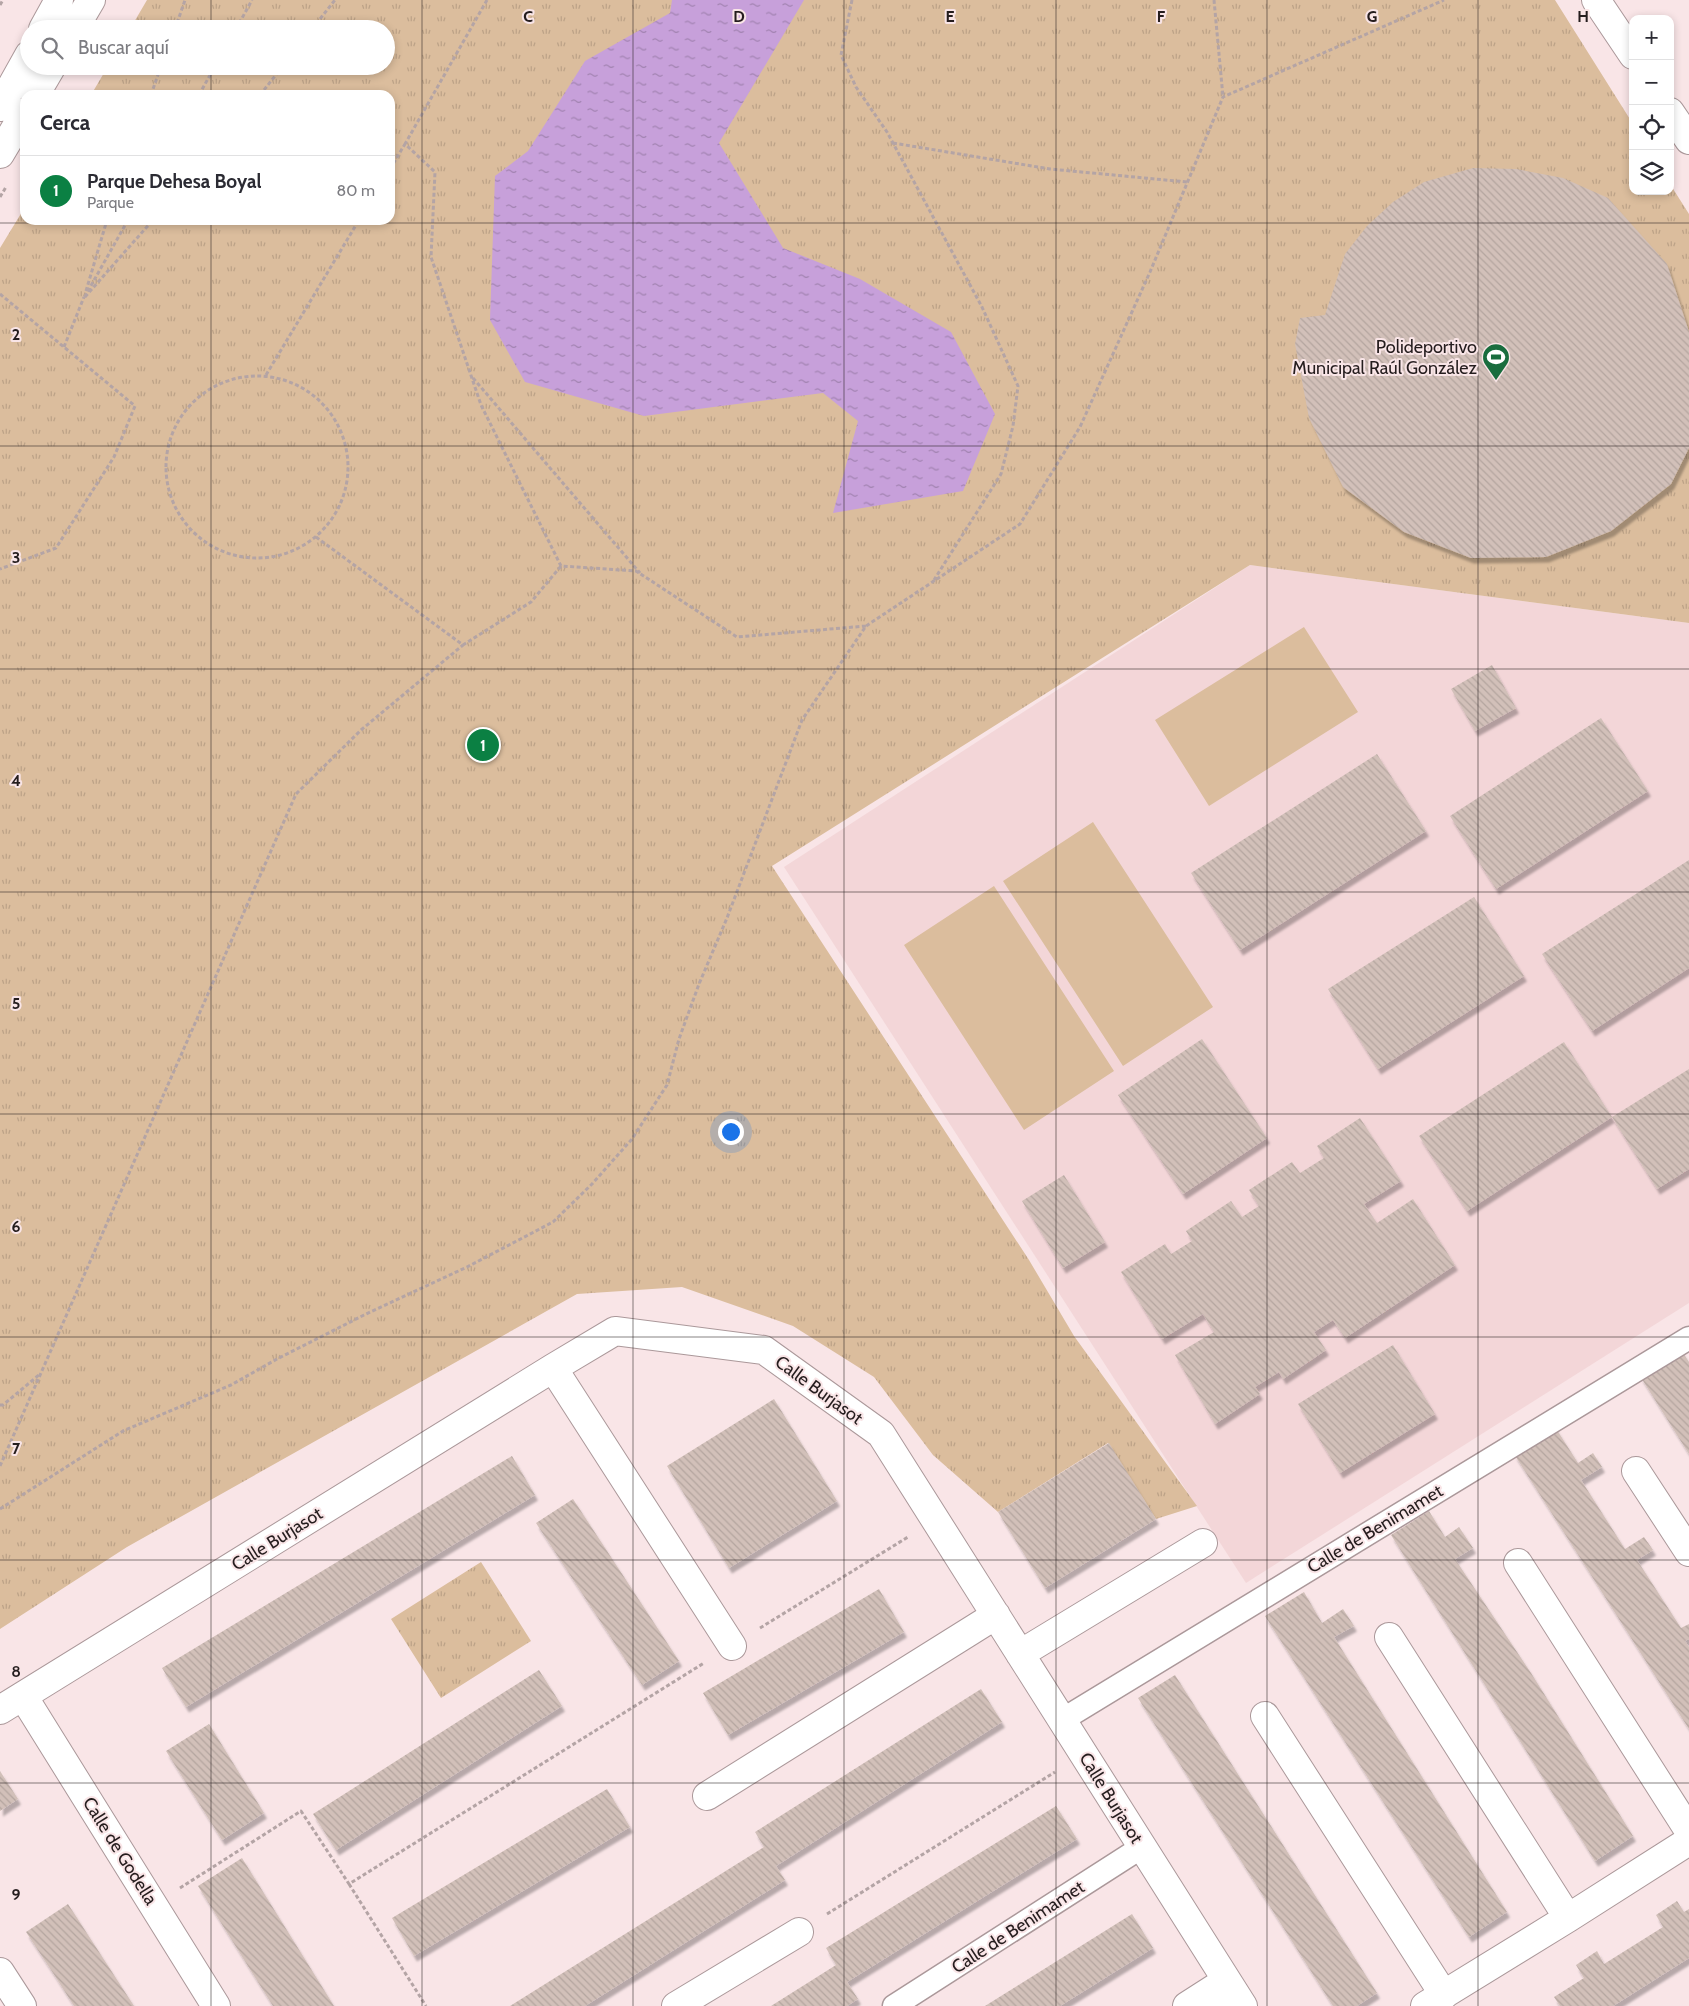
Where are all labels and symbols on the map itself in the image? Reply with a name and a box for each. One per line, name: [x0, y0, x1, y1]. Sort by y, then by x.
text: C: [523, 7, 533, 26]
text: D: [733, 7, 745, 26]
text: E: [945, 7, 955, 26]
text: F: [1157, 7, 1166, 26]
text: G: [1367, 7, 1377, 26]
text: H: [1577, 7, 1589, 26]
text: 2: [12, 325, 20, 344]
place label: Polideportivo Municipal Raúl González: [1292, 336, 1478, 379]
sports icon: Polideportivo Municipal Raúl González: [1481, 342, 1511, 381]
text: 3: [12, 548, 20, 567]
pin: 1: [467, 726, 499, 764]
text: 4: [11, 771, 21, 790]
text: 5: [12, 994, 20, 1013]
your location: [718, 1119, 744, 1145]
text: 6: [12, 1217, 21, 1236]
street label: Calle Burjasot: [771, 1351, 867, 1429]
text: 7: [12, 1439, 21, 1458]
street label: Calle de Benimamet: [1303, 1480, 1447, 1578]
street label: Calle Burjasot: [228, 1502, 326, 1576]
text: 8: [11, 1662, 21, 1681]
street label: Calle Burjasot: [1074, 1749, 1148, 1847]
street label: Calle de Godella: [78, 1793, 162, 1909]
street label: Calle de Benimamet: [947, 1876, 1089, 1978]
text: 9: [12, 1885, 21, 1904]

